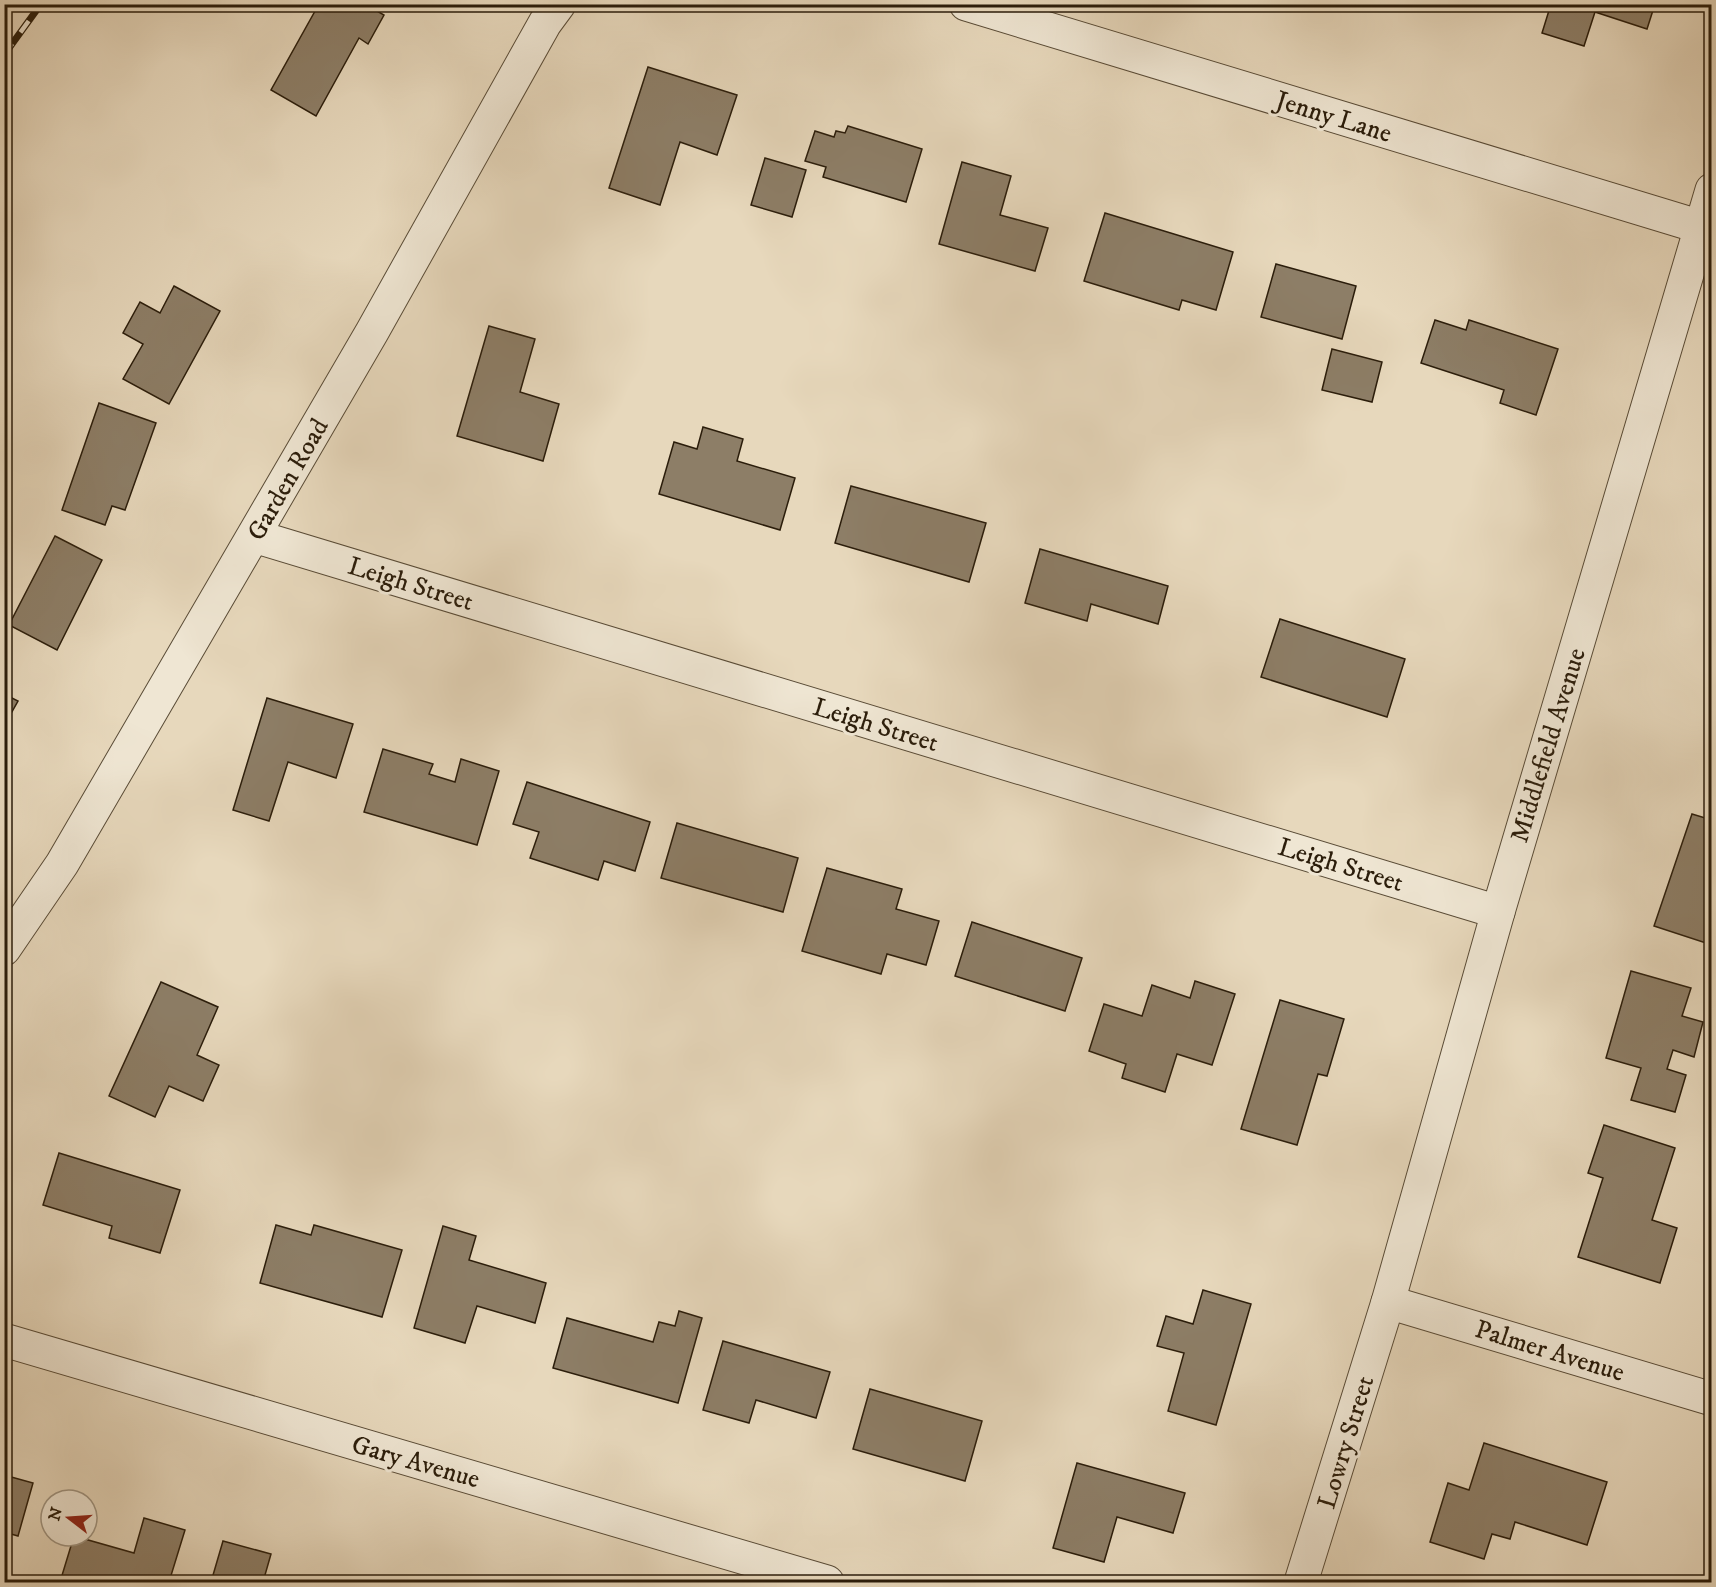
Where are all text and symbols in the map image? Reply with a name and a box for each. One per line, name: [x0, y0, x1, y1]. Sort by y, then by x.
street label: Jenny Lane: [1270, 84, 1396, 151]
street label: Garden Road: [240, 413, 336, 547]
street label: Leigh Street: [344, 550, 477, 619]
street label: Middlefield Avenue: [1503, 644, 1594, 847]
street label: Leigh Street: [809, 691, 942, 760]
street label: Leigh Street: [1274, 831, 1407, 900]
street label: Palmer Avenue: [1471, 1313, 1628, 1390]
street label: Lowry Street: [1311, 1372, 1382, 1513]
street label: Gary Avenue: [348, 1428, 483, 1496]
north arrow: [39, 1488, 99, 1548]
text: N: [44, 1505, 67, 1523]

